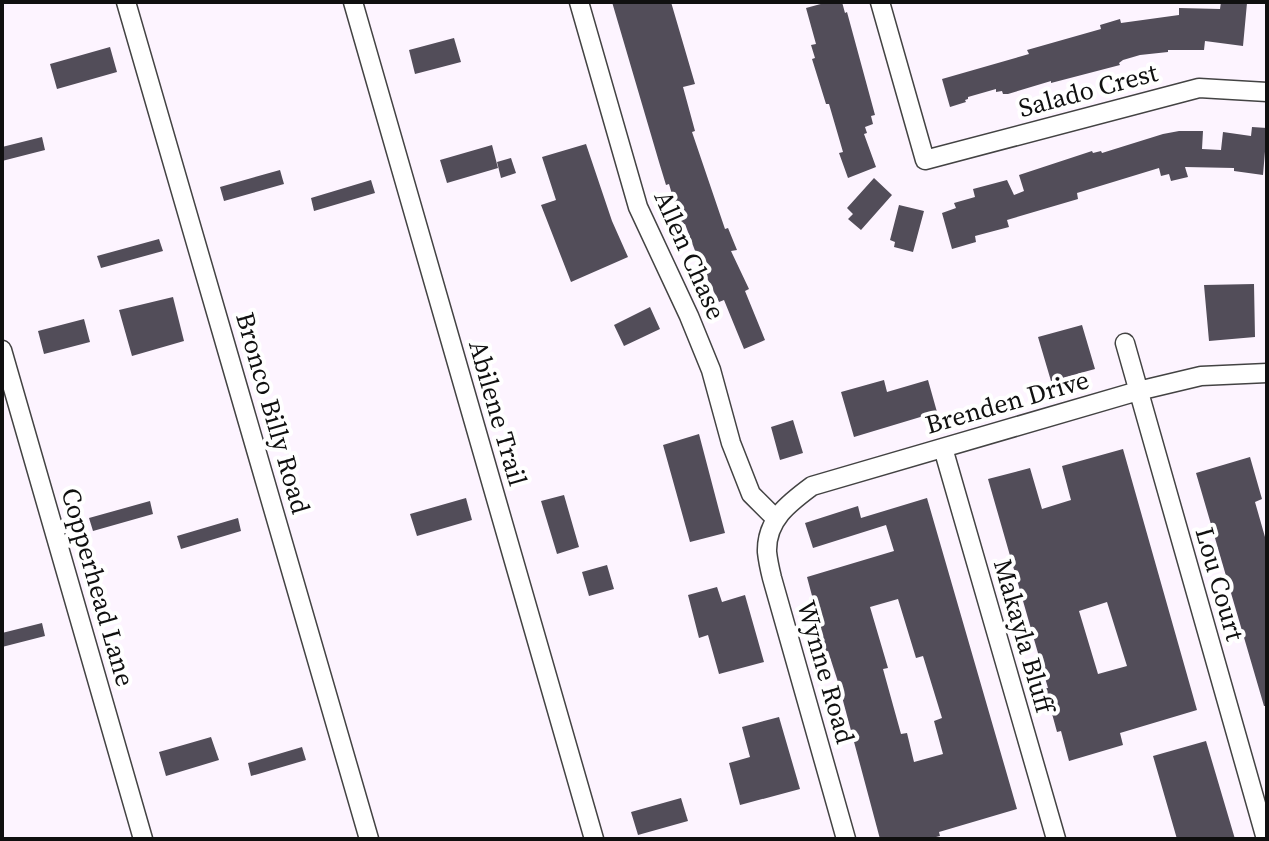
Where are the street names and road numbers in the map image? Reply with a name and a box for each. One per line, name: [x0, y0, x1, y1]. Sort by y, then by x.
street label: Salado Crest: [1015, 54, 1162, 126]
street label: Allen Chase: [646, 185, 734, 325]
street label: Bronco Billy Road: [227, 308, 319, 518]
street label: Abilene Trail: [460, 336, 536, 490]
street label: Brenden Drive: [921, 361, 1093, 443]
street label: Copperhead Lane: [52, 484, 144, 690]
street label: Lou Court: [1187, 523, 1253, 645]
street label: Makayla Bluff: [985, 555, 1064, 719]
street label: Wynne Road: [788, 596, 864, 748]

